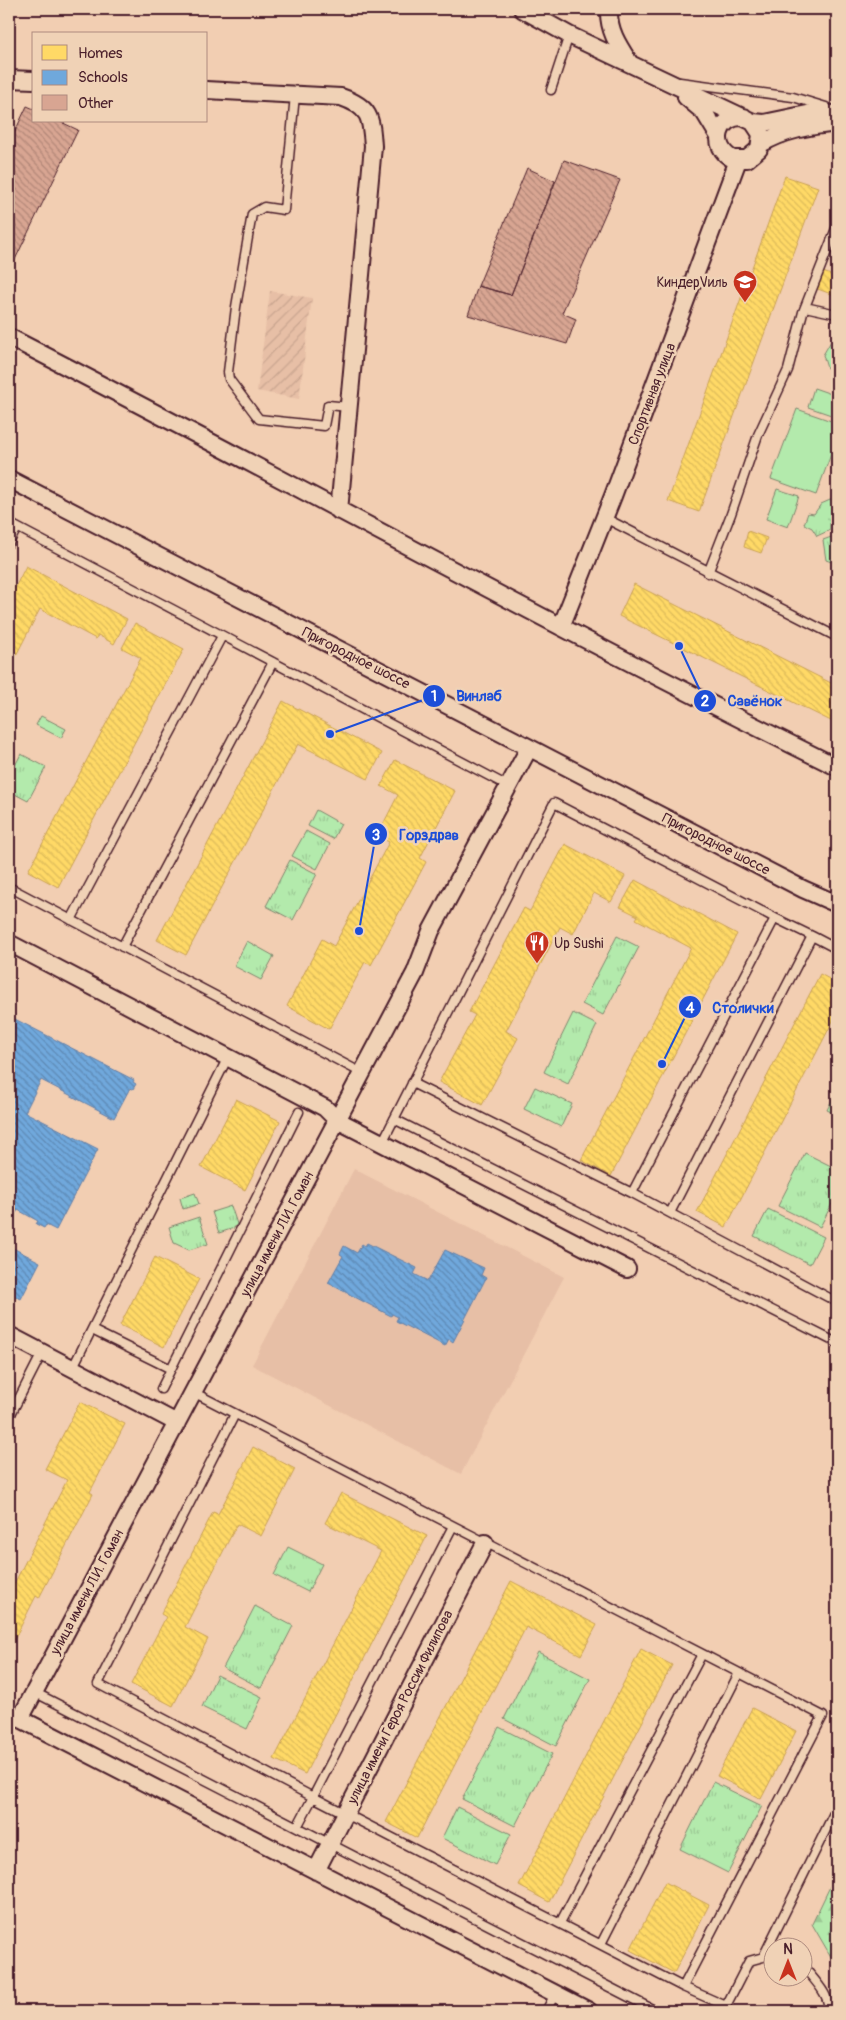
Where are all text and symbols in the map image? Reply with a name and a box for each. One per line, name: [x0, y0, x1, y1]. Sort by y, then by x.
legend: [32, 32, 208, 122]
text: Homes: [78, 44, 123, 63]
text: Schools: [78, 68, 128, 87]
text: Other: [78, 94, 114, 113]
school or university icon: КиндерVиль: [732, 269, 758, 303]
place label: КиндерVиль: [656, 274, 728, 291]
street label: Спортивная улица: [625, 341, 679, 447]
street label: Пригородное шоссе: [299, 623, 413, 693]
callout: Винлаб: [421, 681, 512, 711]
callout: Савёнок: [693, 686, 793, 716]
text: 1: [431, 687, 437, 706]
text: Винлаб: [456, 687, 502, 706]
text: 2: [701, 692, 709, 711]
text: Савёнок: [728, 692, 783, 711]
street label: Пригородное шоссе: [659, 809, 773, 879]
callout: Горздрав: [364, 819, 469, 849]
text: 3: [372, 826, 380, 845]
text: Горздрав: [399, 826, 459, 845]
restaurant icon: Up Sushi: [524, 930, 550, 964]
place label: Up Sushi: [554, 935, 604, 952]
callout: Столички: [677, 992, 784, 1022]
text: 4: [686, 999, 695, 1018]
text: Столички: [712, 999, 774, 1018]
street label: улица имени Л.И. Гоман: [236, 1168, 317, 1300]
street label: улица имени Л.И. Гоман: [46, 1526, 127, 1658]
street label: улица имени Героя России Филипова: [343, 1607, 456, 1808]
north arrow: [764, 1938, 814, 1988]
text: N: [783, 1941, 793, 1958]

